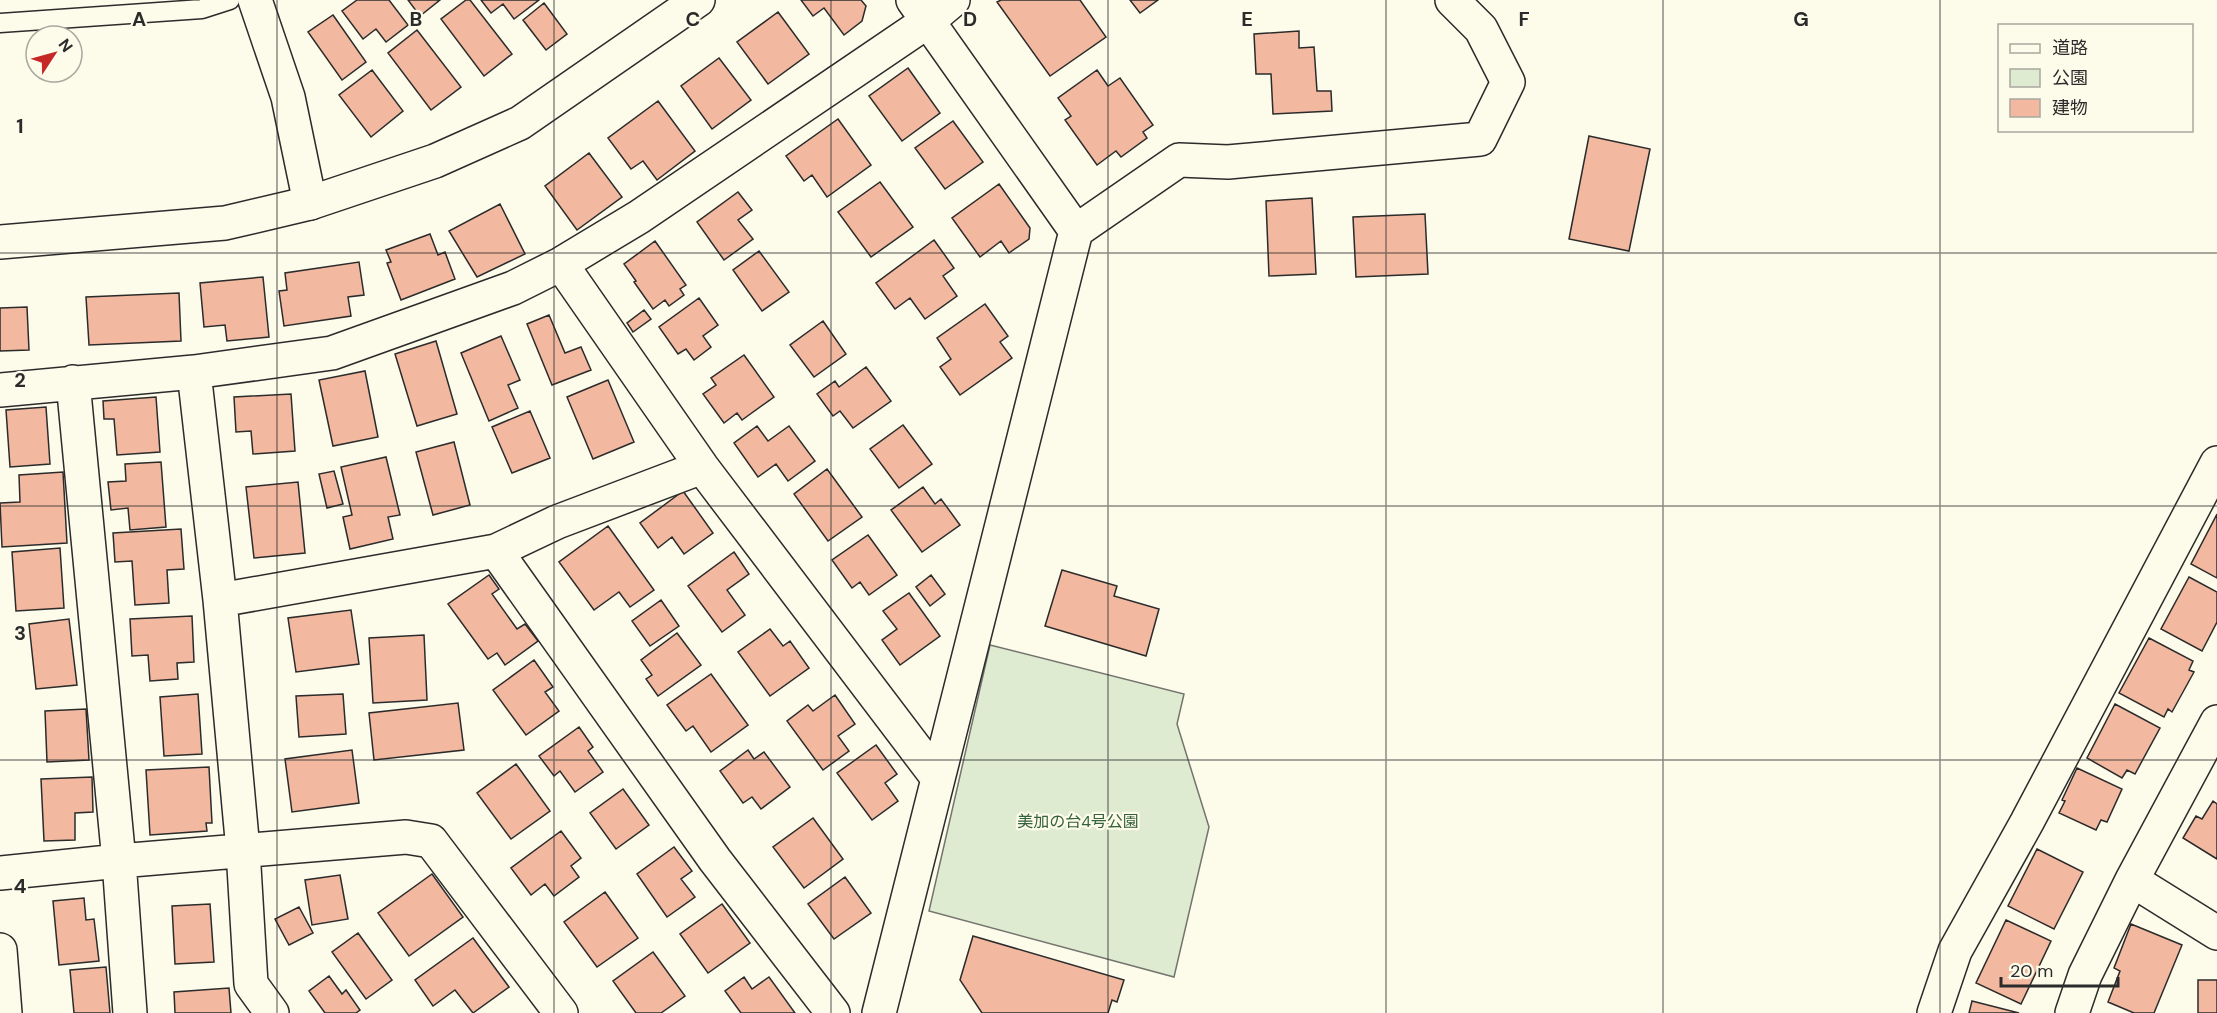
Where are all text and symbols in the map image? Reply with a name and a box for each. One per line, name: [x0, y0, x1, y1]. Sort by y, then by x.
text: A: [132, 6, 146, 32]
text: B: [410, 6, 422, 32]
text: C: [686, 6, 700, 32]
text: D: [963, 6, 977, 32]
text: E: [1241, 6, 1253, 32]
text: F: [1518, 6, 1530, 32]
text: G: [1793, 6, 1809, 32]
north arrow: [24, 24, 84, 84]
legend: [1998, 24, 2193, 132]
text: N: [54, 35, 78, 56]
text: 道路: [2052, 36, 2088, 60]
text: 公園: [2052, 66, 2088, 90]
text: 建物: [2052, 96, 2088, 120]
text: 1: [16, 113, 24, 139]
text: 2: [14, 367, 26, 393]
text: 3: [14, 620, 26, 646]
park label: 美加の台4号公園: [1017, 811, 1139, 832]
text: 4: [14, 873, 27, 899]
scale bar: [2001, 950, 2118, 988]
text: 20 m: [2010, 959, 2053, 983]

